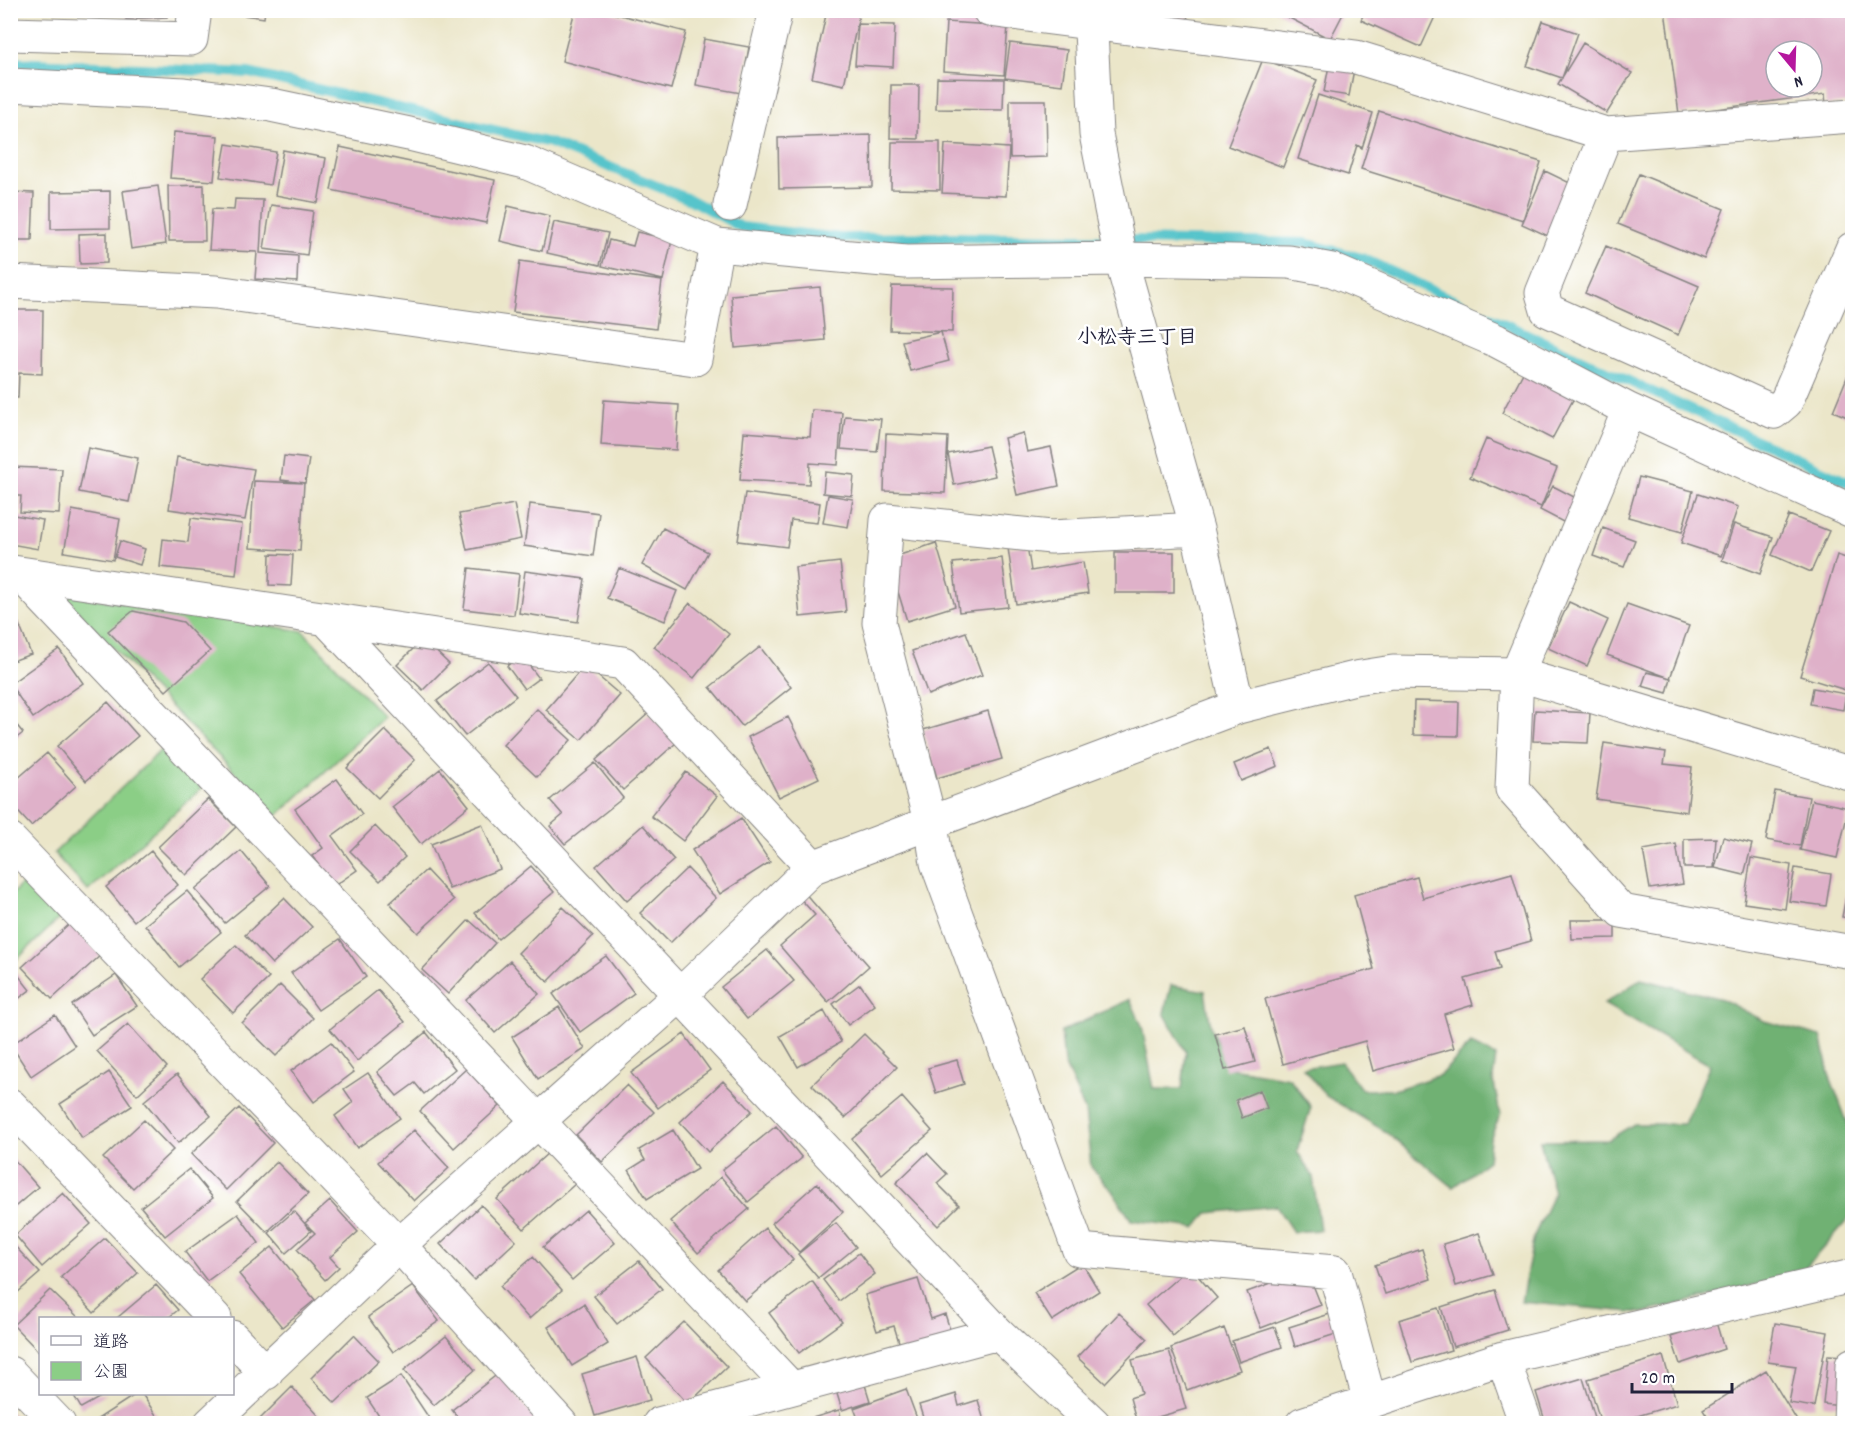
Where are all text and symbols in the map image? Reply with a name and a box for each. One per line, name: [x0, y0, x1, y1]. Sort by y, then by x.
north arrow: [1764, 39, 1824, 99]
text: N: [1790, 69, 1806, 93]
district label: 小松寺三丁目: [1077, 325, 1197, 353]
legend: [39, 1317, 234, 1395]
text: 道路: [93, 1331, 129, 1356]
scale bar: [1632, 1356, 1732, 1394]
text: 公園: [93, 1361, 129, 1386]
text: 20 m: [1641, 1367, 1675, 1392]

